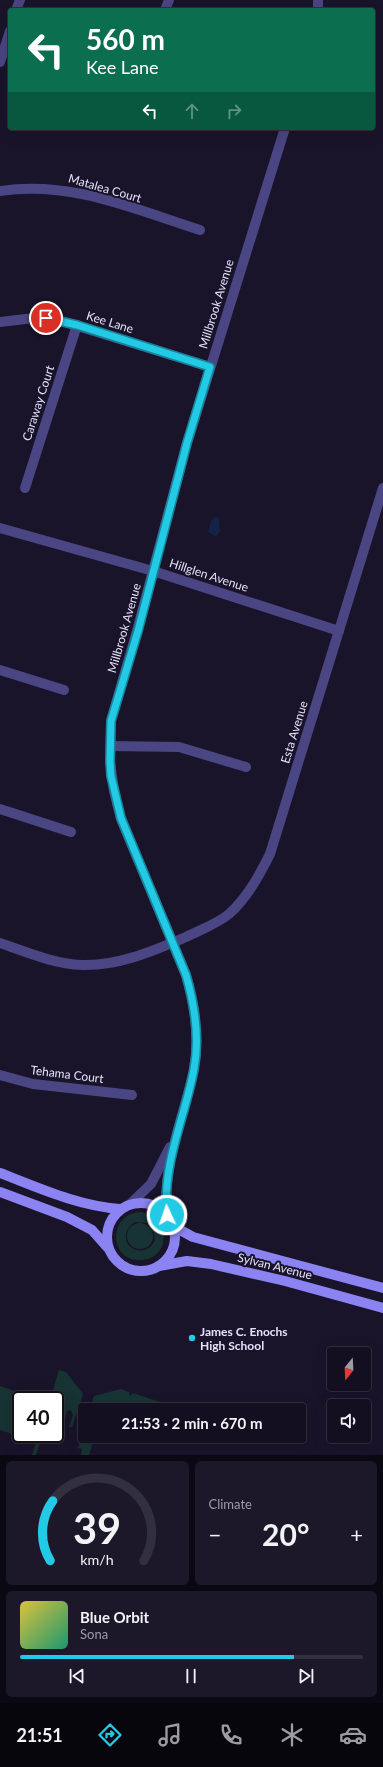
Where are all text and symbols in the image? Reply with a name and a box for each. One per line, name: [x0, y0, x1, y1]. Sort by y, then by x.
text: 560 m: [86, 22, 165, 56]
icon: left: [20, 24, 72, 76]
text: Kee Lane: [86, 56, 159, 78]
icon: left: [139, 100, 161, 122]
icon: ahead: [181, 100, 203, 122]
icon: right: [223, 100, 245, 122]
street label: Matalea Court: [67, 170, 144, 206]
street label: Millbrook Avenue: [195, 258, 237, 350]
pin: [29, 301, 63, 335]
icon: arrive: [35, 307, 57, 329]
street label: Kee Lane: [85, 308, 135, 336]
street label: Caraway Court: [19, 363, 57, 443]
street label: Hillglen Avenue: [168, 555, 250, 595]
street label: Millbrook Avenue: [104, 581, 144, 675]
street label: Esta Avenue: [277, 699, 311, 765]
street label: Tehama Court: [30, 1062, 105, 1086]
position arrow: [146, 1194, 188, 1236]
street label: Sylvan Avenue: [236, 1249, 314, 1283]
place label: James C. Enochs High School: [200, 1324, 288, 1353]
marker: James C. Enochs High School: [187, 1333, 197, 1343]
north arrow: [327, 1347, 371, 1391]
map controls: [327, 1347, 371, 1443]
speed limit sign: 40: [12, 1391, 64, 1443]
button: sound: [327, 1399, 371, 1443]
text: 21:53 · 2 min · 670 m: [122, 1414, 262, 1432]
text: Climate: [209, 1496, 252, 1512]
text: 39: [73, 1503, 121, 1553]
text: 20°: [262, 1516, 309, 1552]
text: −: [209, 1521, 221, 1548]
text: +: [350, 1521, 363, 1548]
text: km/h: [81, 1551, 114, 1568]
text: Blue Orbit: [80, 1608, 149, 1626]
text: Sona: [80, 1626, 108, 1642]
icon: previous: [66, 1665, 88, 1687]
icon: pause: [180, 1665, 202, 1687]
icon: next: [295, 1665, 317, 1687]
icon: directions: [96, 1721, 124, 1749]
icon: music: [156, 1721, 184, 1749]
icon: phone: [217, 1721, 245, 1749]
icon: climate: [278, 1721, 306, 1749]
icon: car: [339, 1721, 367, 1749]
text: 21:51: [16, 1724, 63, 1746]

